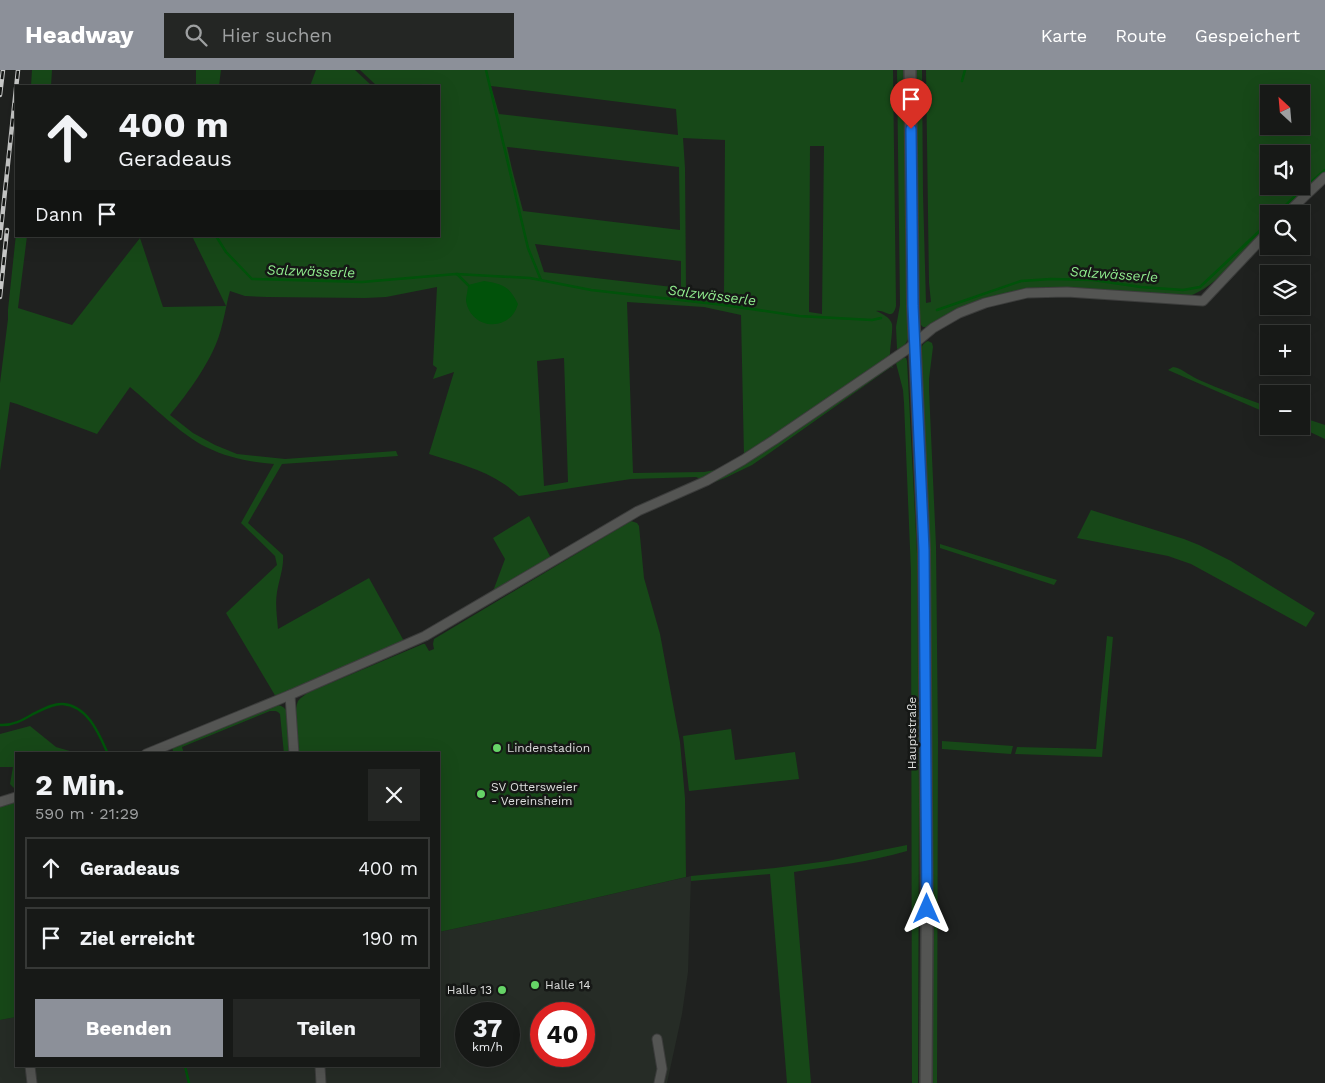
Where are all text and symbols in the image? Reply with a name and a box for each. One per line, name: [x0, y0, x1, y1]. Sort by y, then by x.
search box: [164, 13, 514, 58]
text: Headway: [25, 21, 134, 49]
icon: search: [182, 21, 210, 49]
text: Hier suchen: [222, 24, 332, 47]
text: Karte: [1041, 25, 1087, 46]
text: Route: [1115, 25, 1167, 46]
text: Gespeichert: [1195, 25, 1300, 46]
pin: [890, 78, 932, 129]
icon: arrive: [897, 85, 925, 113]
north arrow: [1260, 85, 1310, 135]
map controls: [1260, 85, 1310, 435]
text: 400 m: [118, 104, 229, 146]
icon: ahead: [35, 105, 100, 170]
button: sound: [1260, 145, 1310, 195]
text: Geradeaus: [118, 146, 232, 171]
icon: arrive: [93, 200, 121, 228]
text: Dann: [35, 203, 83, 226]
button: search: [1260, 205, 1310, 255]
water label: Salzwässerle: [266, 261, 356, 281]
water label: Salzwässerle: [1069, 263, 1159, 285]
button: layers: [1260, 265, 1310, 315]
water label: Salzwässerle: [667, 282, 757, 308]
button: +: [1260, 325, 1310, 375]
button: −: [1260, 385, 1310, 435]
street label: Hauptstraße: [905, 697, 919, 769]
place label: Lindenstadion: [507, 741, 590, 755]
marker: Lindenstadion: [491, 742, 503, 754]
text: 2 Min.: [35, 767, 125, 802]
button: close: [368, 769, 420, 821]
place label: SV Ottersweier - Vereinsheim: [491, 780, 578, 808]
marker: SV Ottersweier - Vereinsheim: [475, 788, 487, 800]
text: 590 m · 21:29: [35, 804, 139, 823]
icon: ahead: [37, 854, 65, 882]
text: Geradeaus: [80, 857, 180, 880]
text: 400 m: [358, 857, 418, 880]
position arrow: [900, 882, 952, 934]
icon: arrive: [37, 924, 65, 952]
text: Ziel erreicht: [80, 927, 195, 950]
text: 190 m: [362, 927, 418, 950]
place label: Halle 14: [545, 978, 591, 992]
marker: Halle 14: [529, 979, 541, 991]
place label: Halle 13: [447, 983, 492, 997]
marker: Halle 13: [496, 984, 508, 996]
button: Beenden: [35, 999, 223, 1057]
button: Teilen: [233, 999, 420, 1057]
speed limit sign: 40: [530, 1002, 595, 1067]
text: 37: [473, 1014, 502, 1043]
text: km/h: [472, 1040, 503, 1054]

